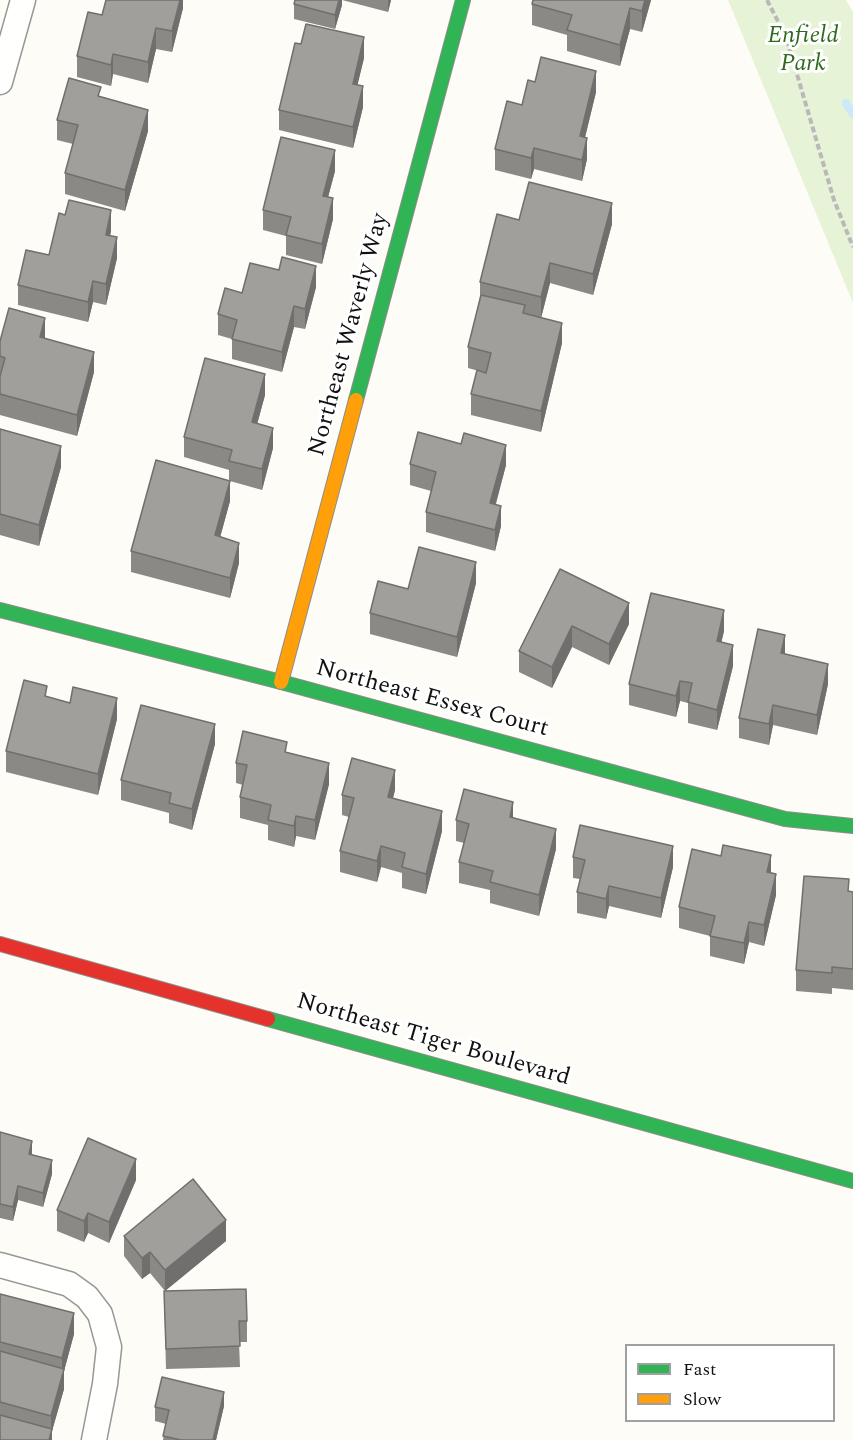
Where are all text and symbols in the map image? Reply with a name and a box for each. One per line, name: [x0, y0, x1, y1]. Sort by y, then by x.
park label: Enfield Park: [767, 23, 839, 79]
street label: Northeast Waverly Way: [304, 210, 396, 460]
street label: Northeast Essex Court: [313, 655, 551, 745]
street label: Northeast Tiger Boulevard: [293, 988, 573, 1094]
legend: [625, 1344, 835, 1422]
text: Fast: [683, 1356, 716, 1383]
text: Slow: [683, 1386, 721, 1413]

